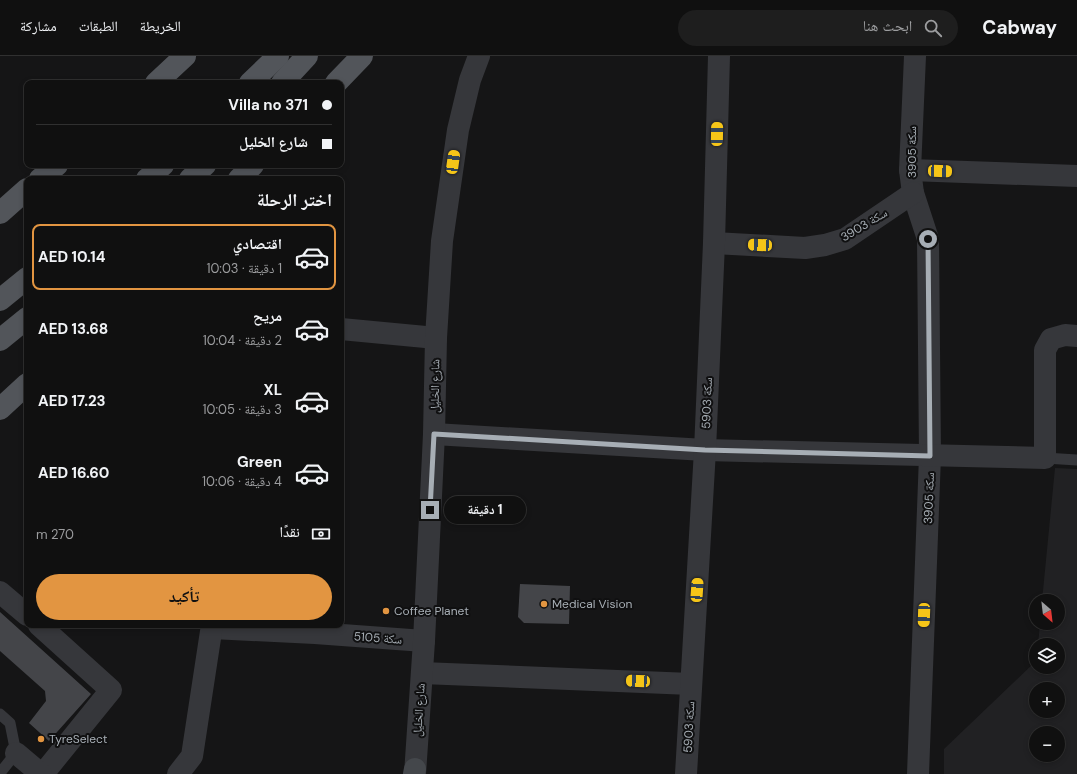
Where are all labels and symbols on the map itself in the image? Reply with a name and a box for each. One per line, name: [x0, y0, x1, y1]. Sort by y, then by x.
car: [711, 122, 723, 146]
street label: سكة 3905: [904, 126, 920, 178]
car: [445, 149, 461, 175]
car: [928, 165, 952, 177]
street label: سكة 3903: [838, 205, 890, 245]
route start: [919, 230, 937, 248]
car: [748, 238, 772, 252]
street label: شارع الخليل: [427, 359, 443, 413]
street label: سكة 5903: [698, 377, 716, 429]
street label: سكة 3905: [920, 472, 938, 524]
callout: 1 دقيقة: [444, 496, 526, 524]
route end: [421, 501, 439, 519]
car: [690, 578, 704, 602]
north arrow: [1029, 594, 1065, 630]
place label: Medical Vision: [552, 596, 633, 612]
marker: Medical Vision: [539, 599, 549, 609]
place label: Coffee Planet: [394, 603, 469, 619]
car: [918, 603, 930, 627]
marker: Coffee Planet: [381, 606, 391, 616]
street label: سكة 5105: [353, 628, 403, 648]
car: [626, 674, 650, 688]
street label: شارع الخليل: [409, 683, 429, 737]
street label: سكة 5903: [680, 701, 698, 753]
place label: TyreSelect: [49, 731, 108, 747]
marker: TyreSelect: [36, 734, 46, 744]

